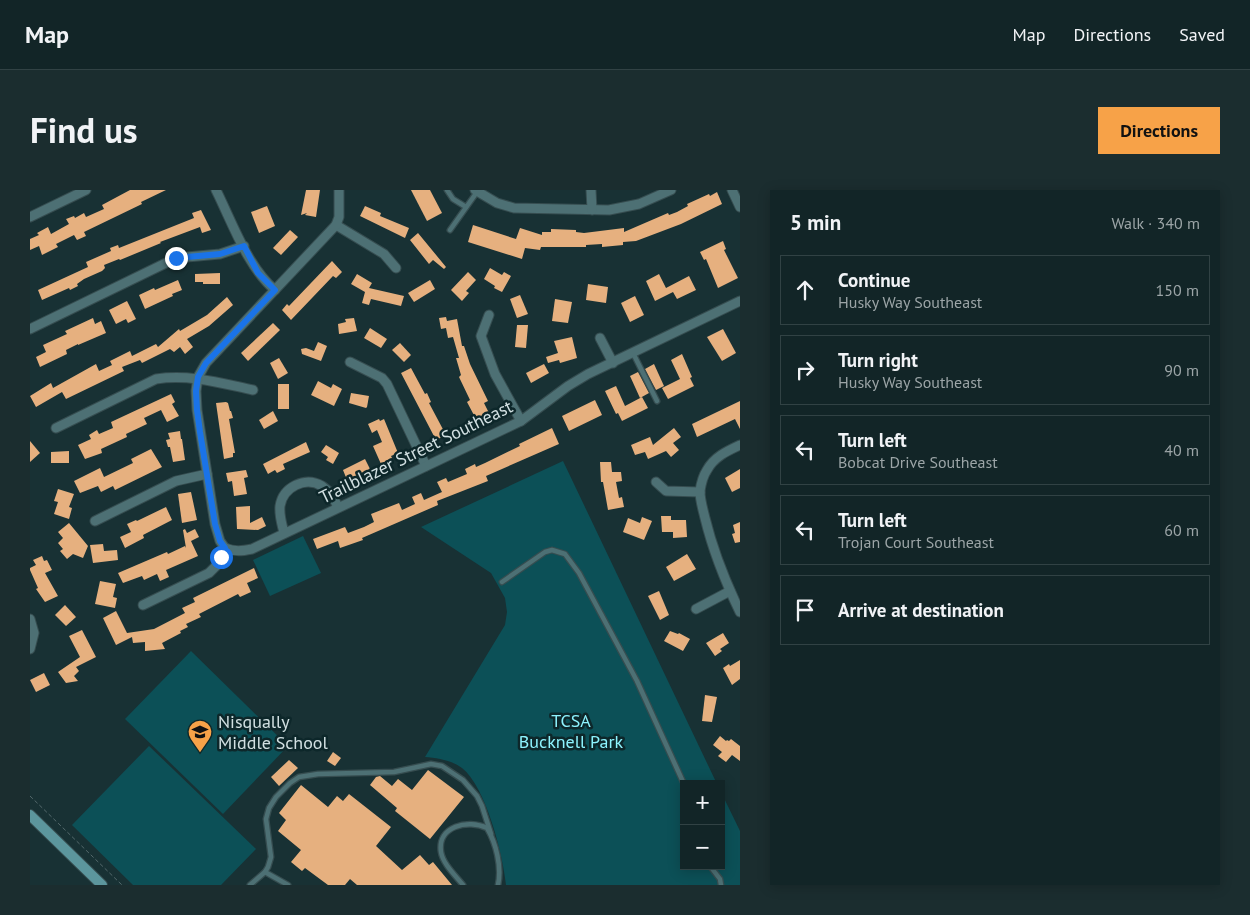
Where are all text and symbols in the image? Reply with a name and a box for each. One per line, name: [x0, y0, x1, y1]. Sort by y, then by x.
text: Map: [25, 19, 69, 50]
text: Map: [1013, 23, 1045, 46]
text: Directions: [1073, 23, 1151, 46]
text: Saved: [1179, 23, 1225, 46]
text: Find us: [30, 107, 138, 153]
button: Directions: [1098, 107, 1220, 154]
text: 5 min: [790, 209, 841, 236]
text: Walk · 340 m: [1111, 213, 1200, 233]
route end: [165, 247, 188, 270]
text: Continue: [838, 268, 910, 292]
icon: ahead: [791, 276, 819, 304]
text: 150 m: [1156, 280, 1199, 300]
text: Husky Way Southeast: [838, 292, 982, 312]
text: Turn right: [838, 348, 918, 372]
icon: right: [791, 356, 819, 384]
text: 90 m: [1164, 360, 1199, 380]
text: Husky Way Southeast: [838, 372, 982, 392]
street label: Trailblazer Street Southeast: [315, 395, 516, 508]
text: Turn left: [838, 428, 907, 452]
icon: left: [791, 436, 819, 464]
text: 40 m: [1164, 440, 1199, 460]
text: Bobcat Drive Southeast: [838, 452, 998, 472]
text: Turn left: [838, 508, 907, 532]
icon: left: [791, 516, 819, 544]
text: 60 m: [1164, 520, 1199, 540]
text: Trojan Court Southeast: [838, 532, 994, 552]
route start: [210, 546, 233, 569]
icon: arrive: [791, 596, 819, 624]
text: Arrive at destination: [838, 598, 1004, 622]
park label: TCSA Bucknell Park: [519, 709, 624, 753]
place label: Nisqually Middle School: [218, 710, 328, 754]
school or university icon: Nisqually Middle School: [187, 719, 213, 753]
map controls: [680, 780, 725, 870]
button: +: [680, 780, 725, 825]
button: −: [680, 825, 725, 870]

